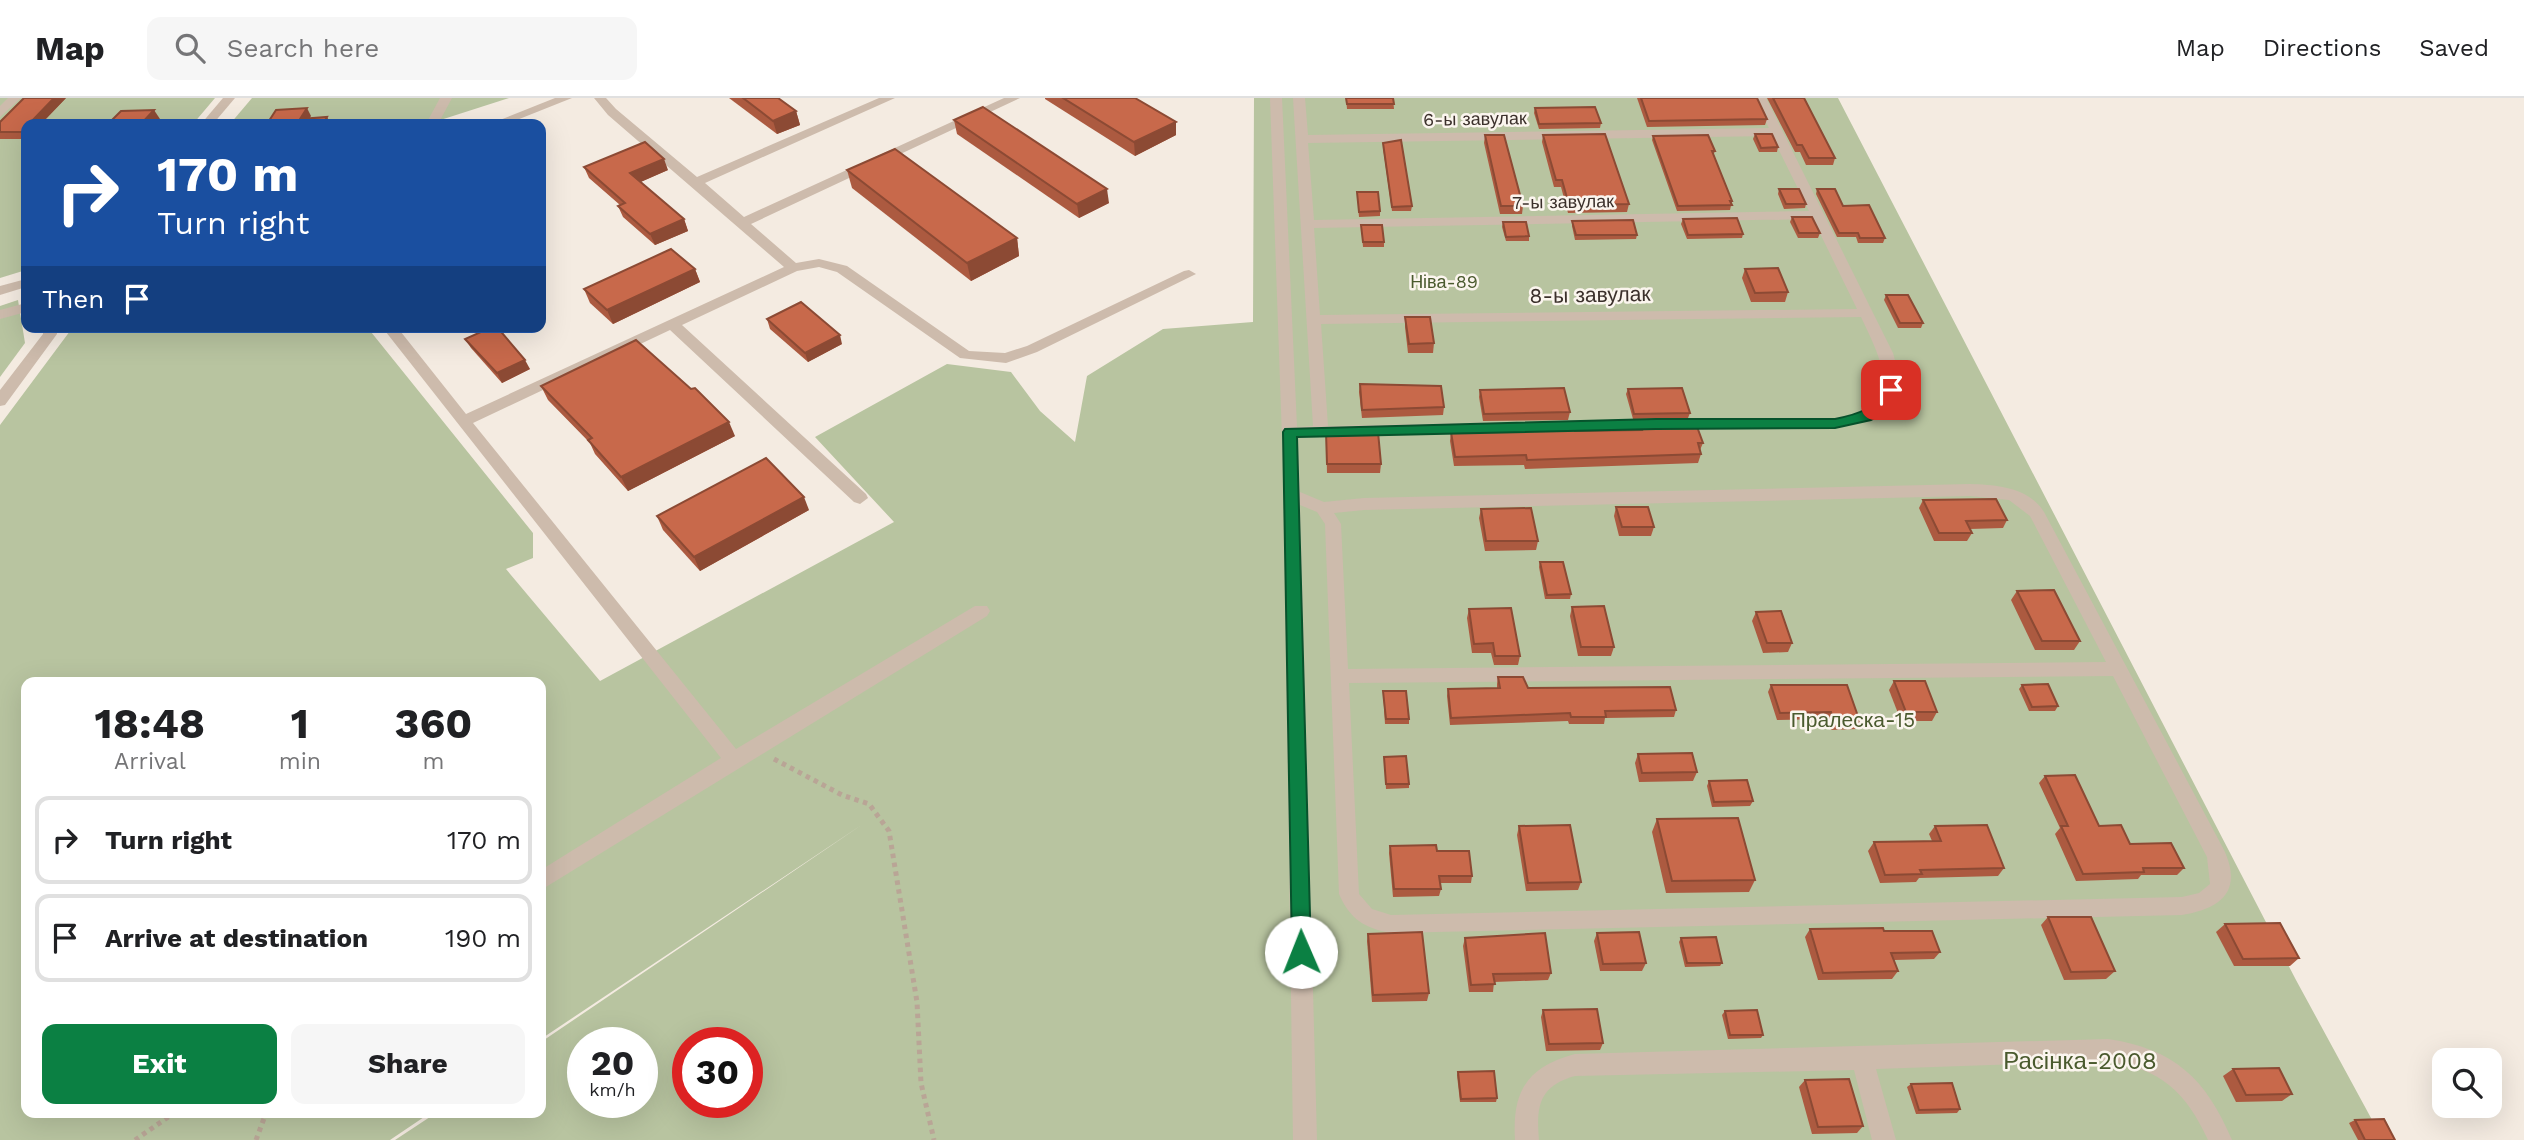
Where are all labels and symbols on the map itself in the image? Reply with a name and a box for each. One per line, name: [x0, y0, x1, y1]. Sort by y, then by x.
street label: 6-ы завулак: [1423, 107, 1527, 130]
street label: 7-ы завулак: [1512, 190, 1614, 213]
park label: Ніва-89: [1410, 271, 1478, 292]
street label: 8-ы завулак: [1529, 281, 1652, 308]
pin: [1861, 360, 1921, 420]
park label: Пралеска-15: [1791, 707, 1915, 732]
position arrow: [1264, 915, 1338, 989]
speed limit sign: 30: [672, 1027, 763, 1118]
park label: Расінка-2008: [2003, 1047, 2157, 1075]

